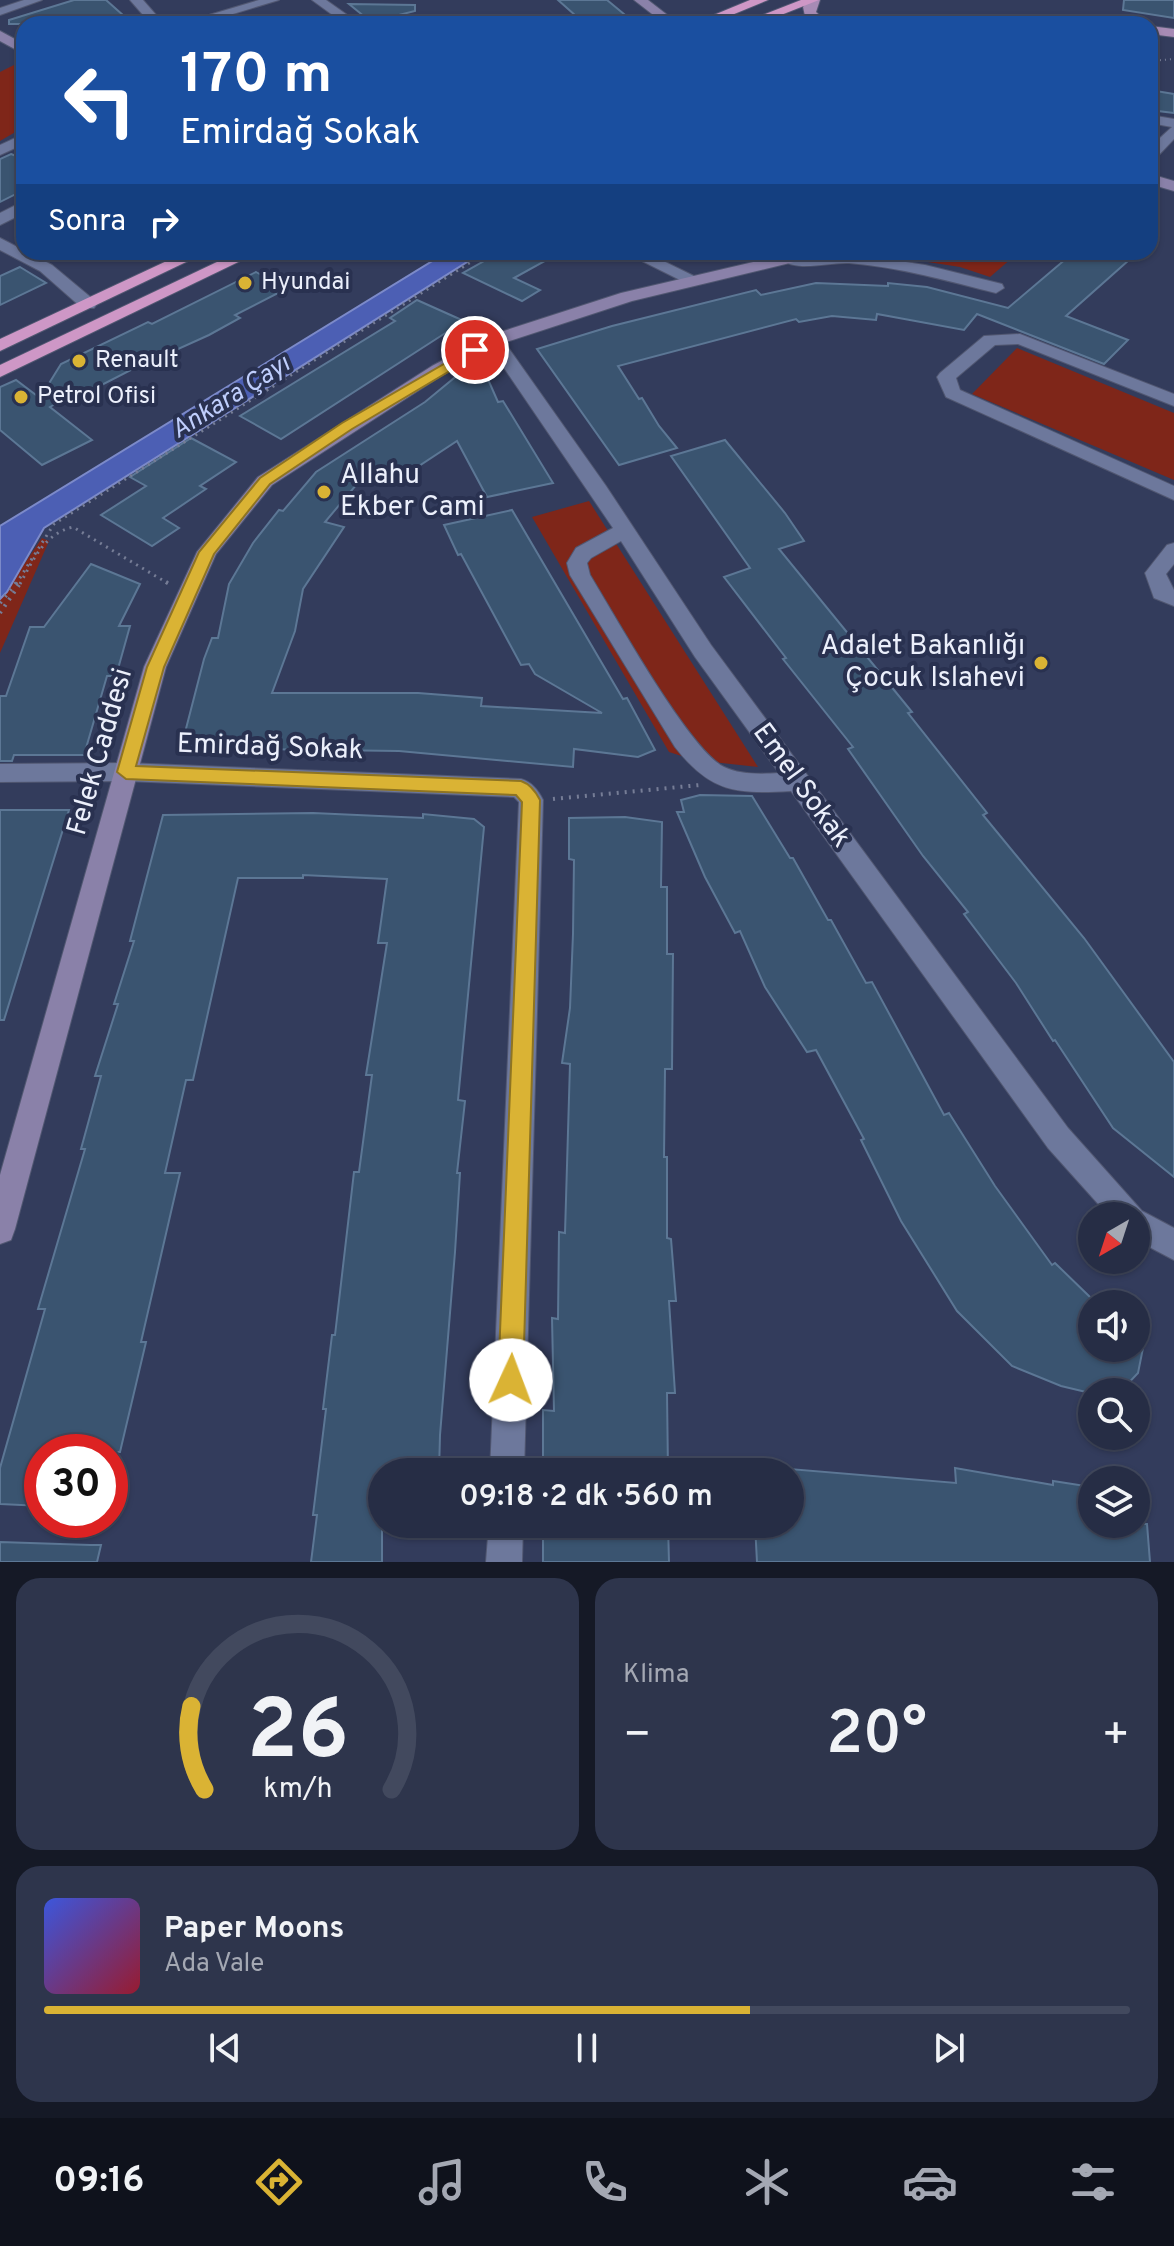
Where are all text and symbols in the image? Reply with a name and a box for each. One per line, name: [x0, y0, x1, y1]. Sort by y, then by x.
text: 170 m: [180, 42, 332, 112]
icon: left: [48, 48, 152, 152]
text: Emirdağ Sokak: [180, 111, 420, 157]
icon: right: [142, 200, 186, 244]
text: Sonra: [48, 204, 126, 241]
place label: Hyundai: [261, 268, 350, 298]
marker: Hyundai: [236, 274, 254, 292]
pin: [441, 316, 509, 384]
icon: arrive: [453, 328, 497, 372]
place label: Renault: [95, 346, 179, 376]
water label: Ankara Çayı: [165, 348, 297, 448]
marker: Renault: [70, 352, 88, 370]
place label: Petrol Ofisi: [37, 382, 156, 412]
marker: Petrol Ofisi: [12, 388, 30, 406]
place label: Allahu Ekber Cami: [340, 458, 485, 526]
marker: Allahu Ekber Cami: [315, 483, 333, 501]
place label: Adalet Bakanlığı Çocuk Islahevi: [821, 629, 1025, 697]
marker: Adalet Bakanlığı Çocuk Islahevi: [1032, 654, 1050, 672]
street label: Felek Caddesi: [60, 664, 142, 840]
street label: Emel Sokak: [744, 717, 858, 855]
street label: Emirdağ Sokak: [176, 727, 364, 769]
north arrow: [1078, 1202, 1150, 1274]
map controls: [1078, 1202, 1150, 1538]
button: sound: [1078, 1290, 1150, 1362]
position arrow: [469, 1338, 553, 1422]
button: search: [1078, 1378, 1150, 1450]
speed limit sign: 30: [24, 1434, 128, 1538]
button: layers: [1078, 1466, 1150, 1538]
text: 09:18 · 2 dk · 560 m: [459, 1479, 713, 1516]
text: Klima: [623, 1659, 689, 1692]
text: 26: [247, 1683, 349, 1788]
text: 20°: [826, 1699, 927, 1775]
text: −: [623, 1709, 651, 1765]
text: +: [1102, 1709, 1130, 1765]
text: km/h: [263, 1772, 332, 1808]
text: Paper Moons: [164, 1911, 344, 1948]
text: Ada Vale: [164, 1948, 264, 1981]
icon: previous: [203, 2026, 247, 2070]
icon: pause: [565, 2026, 609, 2070]
icon: next: [927, 2026, 971, 2070]
icon: directions: [251, 2154, 307, 2210]
icon: music: [414, 2154, 470, 2210]
icon: phone: [577, 2154, 633, 2210]
icon: climate: [739, 2154, 795, 2210]
icon: car: [902, 2154, 958, 2210]
icon: filters: [1065, 2154, 1121, 2210]
text: 09:16: [53, 2159, 144, 2205]

